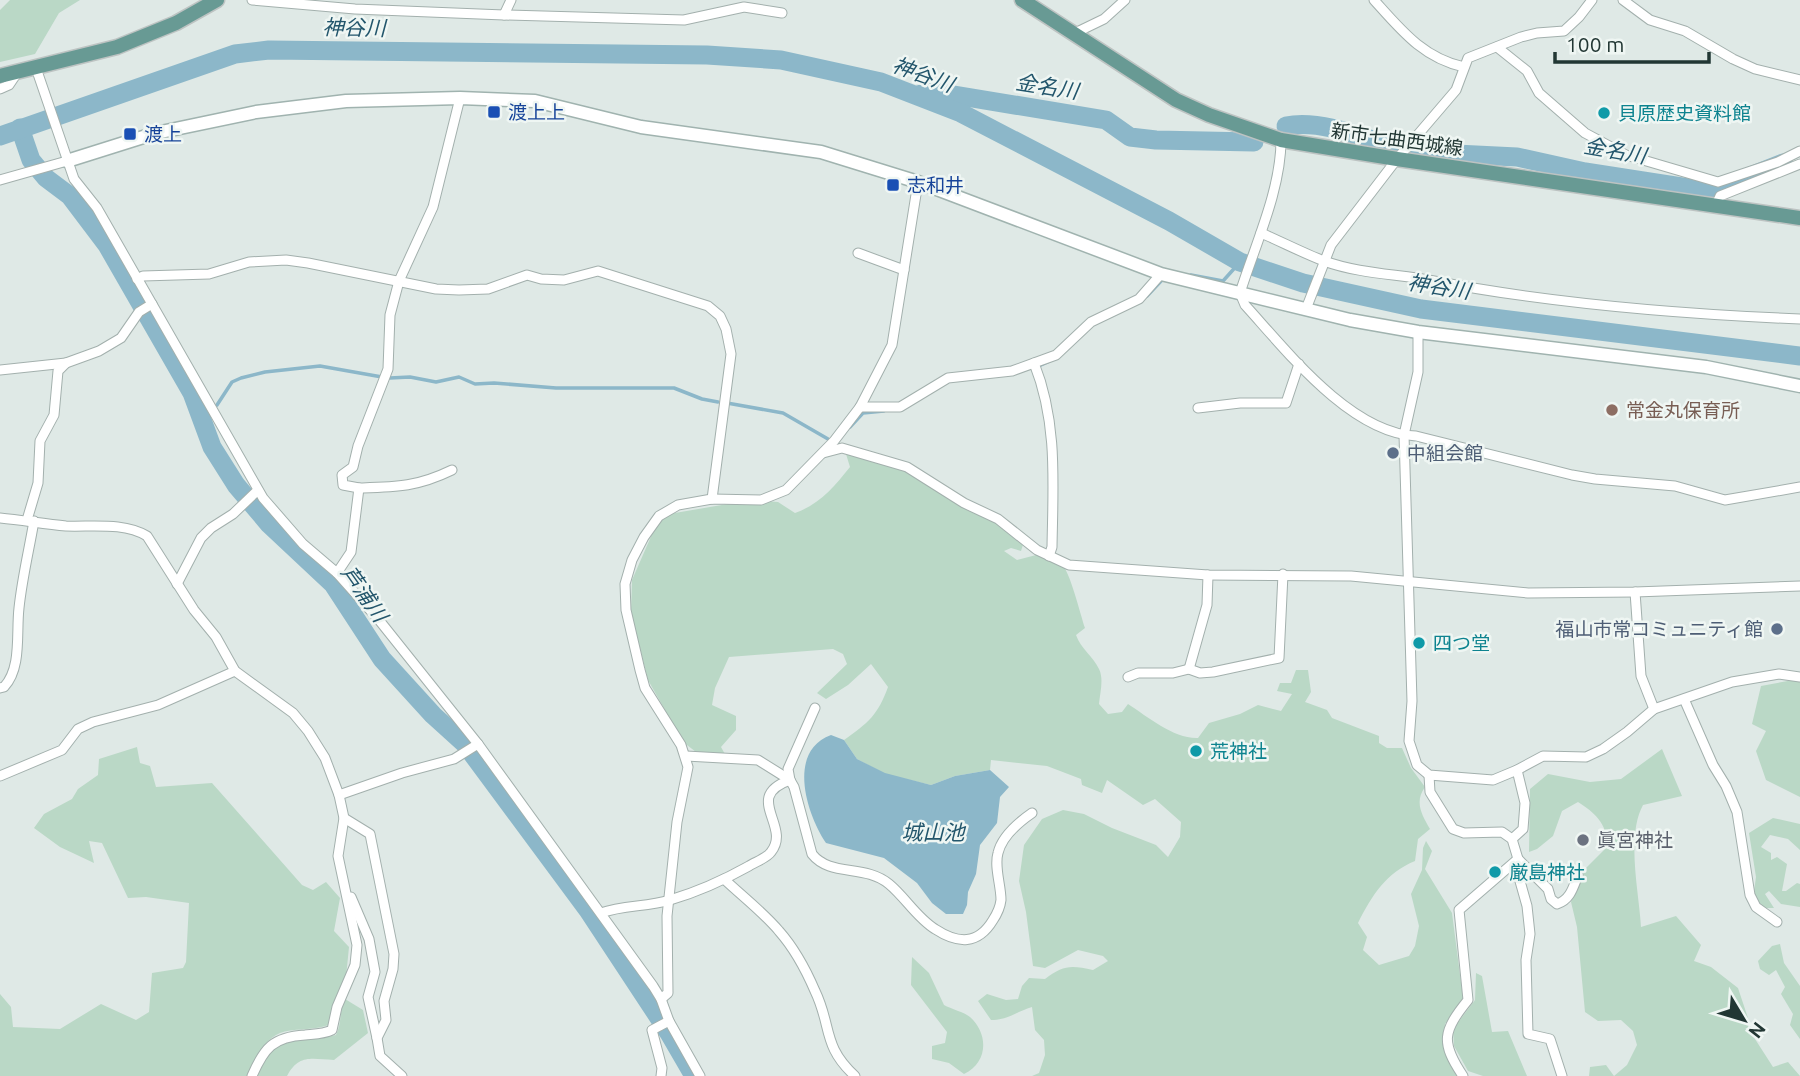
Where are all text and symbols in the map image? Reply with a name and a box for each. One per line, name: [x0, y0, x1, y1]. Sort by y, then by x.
water label: 神谷川: [322, 14, 388, 40]
scale bar: [1555, 21, 1709, 65]
text: 100 m: [1566, 32, 1624, 56]
water label: 神谷川: [890, 52, 959, 97]
water label: 金名川: [1014, 69, 1082, 103]
place label: 渡上上: [508, 101, 565, 123]
place label: 貝原歴史資料館: [1618, 102, 1751, 124]
marker: 渡上上: [486, 104, 502, 120]
marker: 貝原歴史資料館: [1596, 105, 1612, 121]
street label: 新市七曲西城線: [1330, 119, 1464, 159]
place label: 渡上: [144, 123, 182, 145]
marker: 渡上: [122, 126, 138, 142]
water label: 金名川: [1582, 133, 1650, 168]
place label: 志和井: [907, 174, 964, 196]
marker: 志和井: [885, 177, 901, 193]
water label: 神谷川: [1406, 269, 1474, 303]
place label: 常金丸保育所: [1626, 399, 1740, 421]
marker: 常金丸保育所: [1604, 402, 1620, 418]
place label: 中組会館: [1407, 442, 1483, 464]
marker: 中組会館: [1385, 445, 1401, 461]
water label: 芦浦川: [337, 561, 394, 628]
place label: 福山市常コミュニティ館: [1555, 618, 1763, 640]
marker: 福山市常コミュニティ館: [1769, 621, 1785, 637]
place label: 四つ堂: [1433, 632, 1490, 654]
marker: 四つ堂: [1411, 635, 1427, 651]
place label: 荒神社: [1210, 740, 1267, 762]
marker: 荒神社: [1188, 743, 1204, 759]
water label: 城山池: [902, 820, 966, 844]
place label: 眞宮神社: [1597, 829, 1673, 851]
marker: 眞宮神社: [1575, 832, 1591, 848]
place label: 厳島神社: [1509, 861, 1585, 883]
marker: 厳島神社: [1487, 864, 1503, 880]
north arrow: [1709, 985, 1779, 1055]
text: N: [1744, 1018, 1770, 1043]

